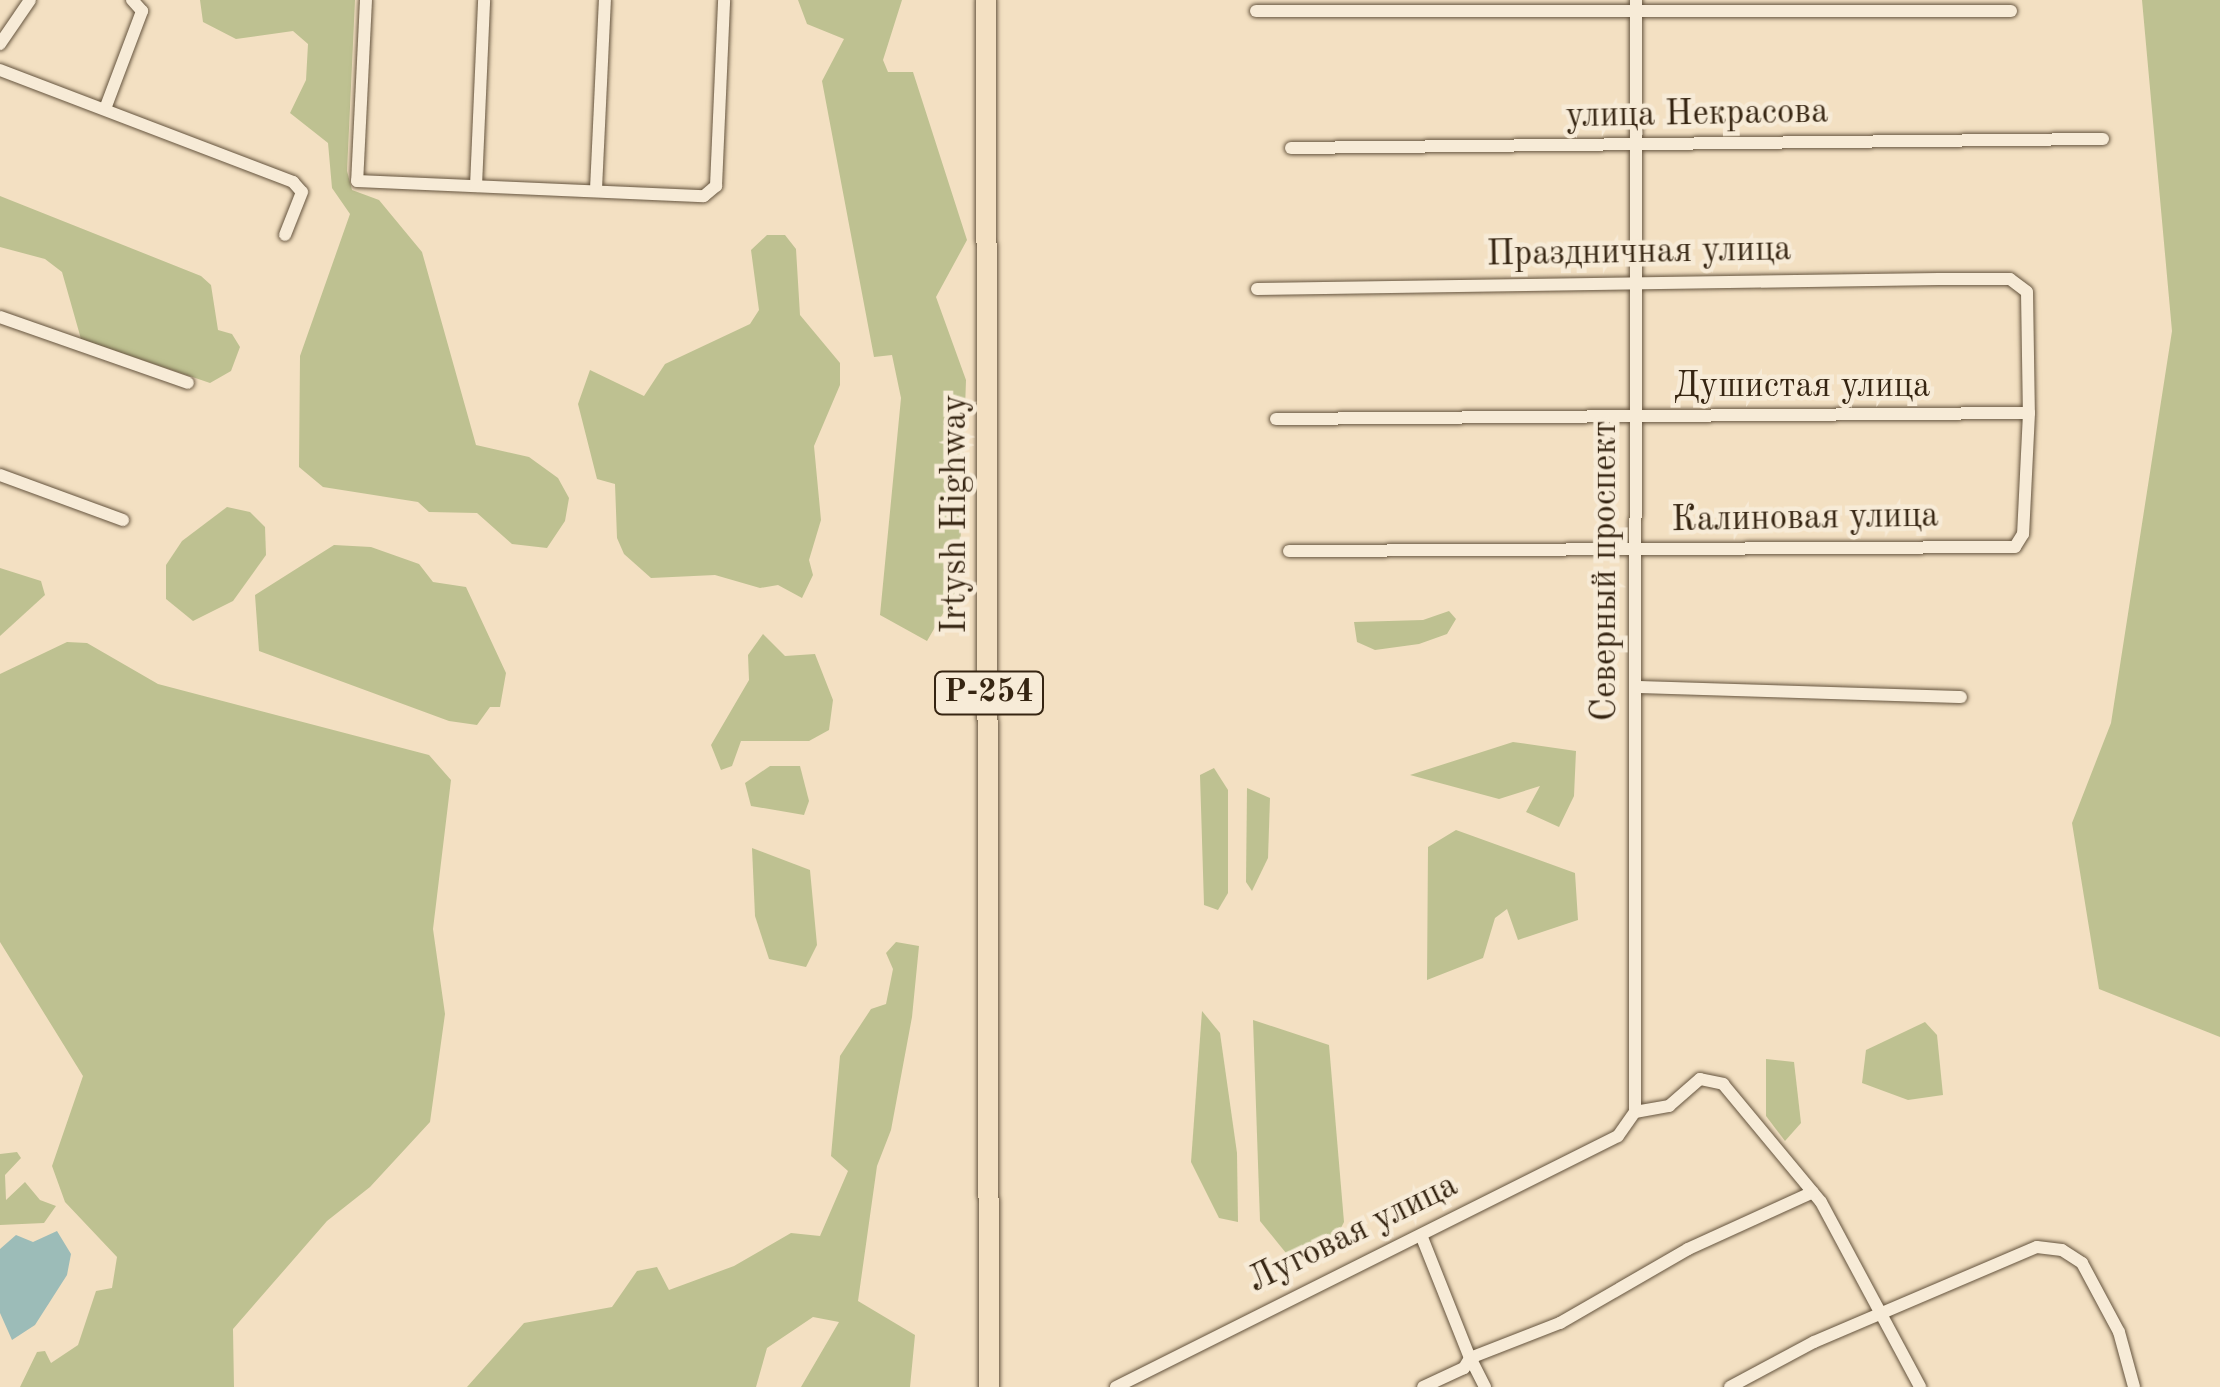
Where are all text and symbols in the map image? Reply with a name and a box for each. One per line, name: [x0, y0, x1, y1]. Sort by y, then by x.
street label: улица Некрасова: [1565, 92, 1829, 138]
street label: Праздничная улица: [1486, 229, 1792, 277]
street label: Душистая улица: [1674, 366, 1930, 408]
street label: Irtysh Highway: [935, 394, 977, 634]
street label: Северный проспект: [1585, 421, 1627, 721]
street label: Калиновая улица: [1671, 496, 1939, 542]
road number: Р-254: [934, 666, 1044, 720]
street label: Луговая улица: [1241, 1165, 1465, 1303]

